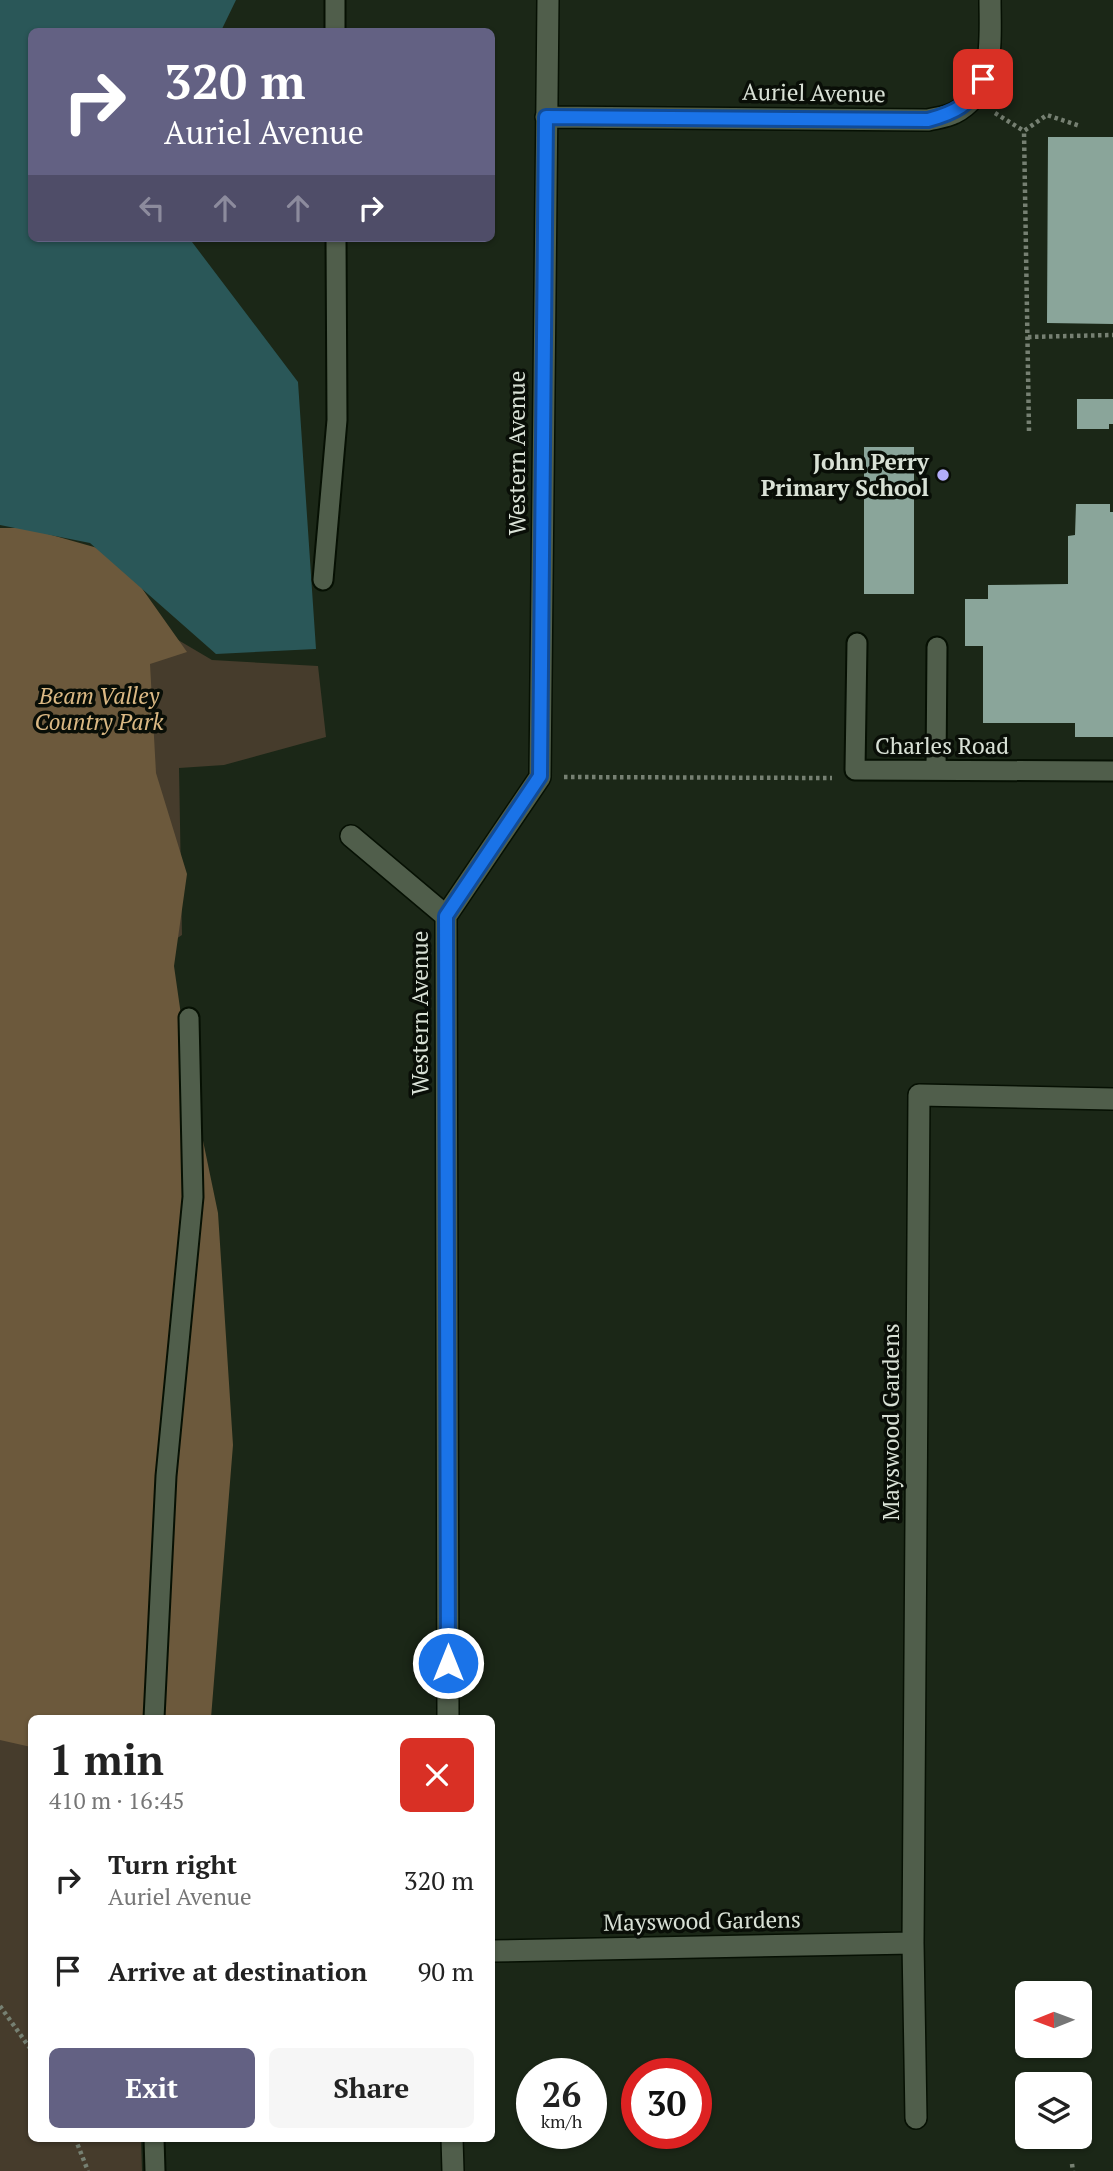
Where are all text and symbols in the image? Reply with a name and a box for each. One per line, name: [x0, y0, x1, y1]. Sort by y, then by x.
text: 320 m: [164, 48, 306, 113]
pin: [953, 49, 1013, 109]
icon: right: [49, 56, 140, 147]
icon: arrive: [964, 60, 1002, 98]
street label: Auriel Avenue: [742, 76, 886, 109]
text: Auriel Avenue: [164, 111, 364, 153]
icon: left: [133, 189, 171, 227]
icon: ahead: [206, 189, 244, 227]
icon: ahead: [279, 189, 317, 227]
icon: right: [352, 189, 390, 227]
street label: Western Avenue: [501, 371, 532, 535]
place label: John Perry Primary School: [761, 446, 930, 503]
marker: John Perry Primary School: [935, 467, 951, 483]
park label: Beam Valley Country Park: [34, 680, 165, 737]
street label: Charles Road: [875, 730, 1009, 761]
street label: Western Avenue: [404, 931, 435, 1095]
street label: Mayswood Gardens: [875, 1323, 906, 1521]
position arrow: [411, 1626, 485, 1700]
text: 1 min: [49, 1731, 164, 1787]
button: close: [400, 1738, 474, 1812]
text: 410 m · 16:45: [49, 1785, 184, 1816]
text: Turn right: [108, 1847, 237, 1881]
icon: right: [49, 1861, 87, 1899]
text: 320 m: [404, 1863, 474, 1897]
text: Auriel Avenue: [108, 1881, 252, 1912]
street label: Mayswood Gardens: [603, 1903, 801, 1938]
icon: arrive: [49, 1952, 87, 1990]
text: Arrive at destination: [108, 1954, 367, 1988]
text: 90 m: [418, 1954, 474, 1988]
north arrow: [1015, 1981, 1092, 2058]
map controls: [1015, 1981, 1092, 2149]
button: Exit: [49, 2048, 255, 2128]
button: Share: [269, 2048, 474, 2128]
speed limit sign: 30: [621, 2058, 712, 2149]
text: 26: [542, 2071, 581, 2117]
button: layers: [1015, 2072, 1092, 2149]
text: km/h: [541, 2109, 582, 2133]

